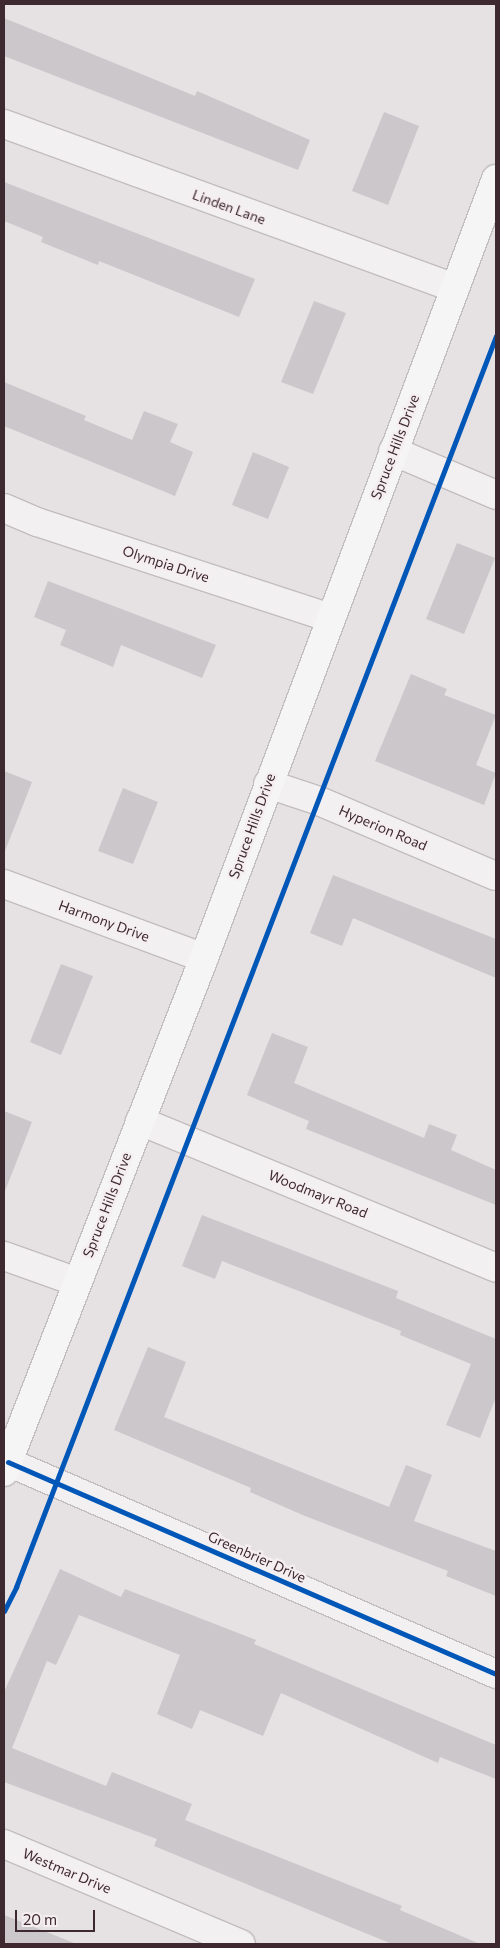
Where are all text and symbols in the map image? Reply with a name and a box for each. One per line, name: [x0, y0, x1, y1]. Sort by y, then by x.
street label: Linden Lane: [190, 186, 268, 228]
street label: Spruce Hills Drive: [367, 392, 423, 502]
street label: Olympia Drive: [121, 542, 211, 586]
street label: Spruce Hills Drive: [225, 771, 279, 881]
street label: Hyperion Road: [336, 802, 430, 854]
street label: Harmony Drive: [56, 897, 152, 945]
street label: Spruce Hills Drive: [79, 1150, 135, 1260]
street label: Woodmayr Road: [266, 1166, 370, 1222]
street label: Greenbrier Drive: [205, 1528, 309, 1586]
street label: Westmar Drive: [20, 1845, 114, 1897]
scale bar: [18, 1900, 98, 1932]
text: 20 m: [23, 1910, 57, 1928]

